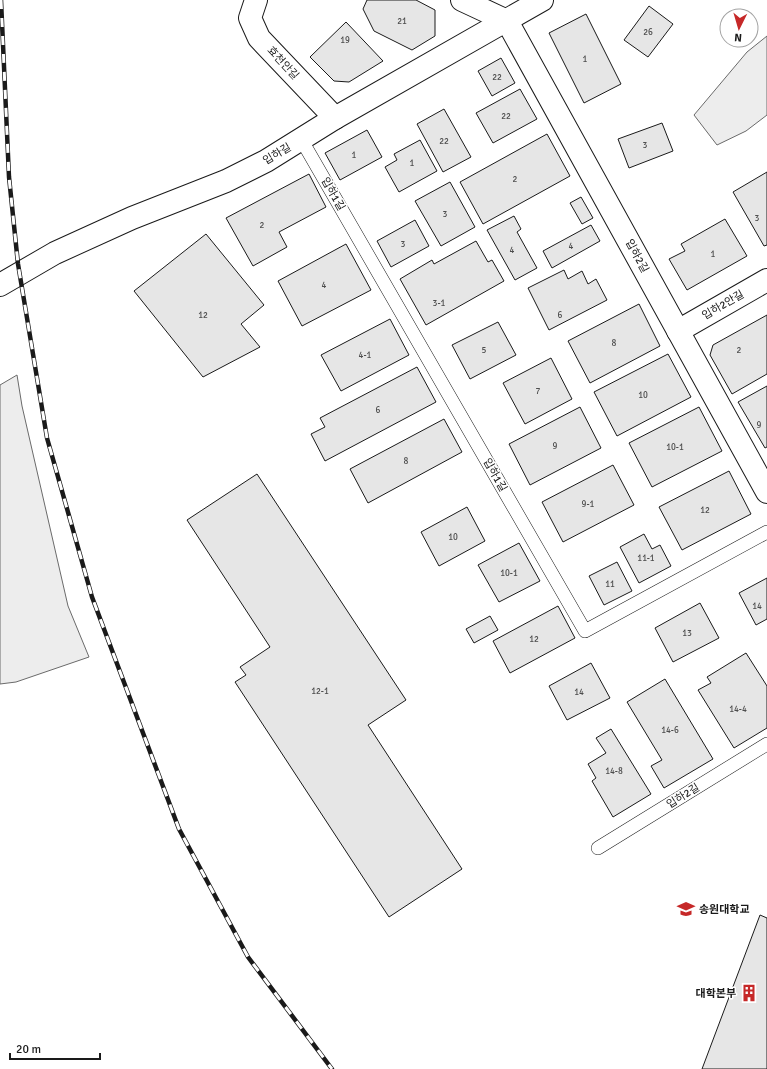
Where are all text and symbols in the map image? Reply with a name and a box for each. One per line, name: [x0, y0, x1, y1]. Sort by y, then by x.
north arrow: [719, 8, 759, 48]
house number: 21: [397, 16, 407, 27]
house number: 26: [643, 27, 653, 38]
text: N: [734, 31, 743, 44]
house number: 19: [340, 35, 350, 46]
street label: 효천안길: [264, 44, 302, 82]
house number: 1: [583, 54, 588, 65]
house number: 22: [492, 72, 502, 83]
house number: 22: [501, 111, 511, 122]
house number: 22: [439, 136, 449, 147]
house number: 3: [643, 140, 648, 151]
street label: 입하길: [261, 141, 293, 167]
house number: 1: [352, 150, 357, 161]
house number: 1: [410, 158, 415, 169]
house number: 2: [513, 174, 518, 185]
street label: 입하1길: [318, 175, 348, 213]
house number: 3: [443, 209, 448, 220]
house number: 3: [755, 213, 760, 224]
house number: 2: [260, 220, 265, 231]
street label: 입하2길: [623, 237, 651, 275]
house number: 3: [401, 239, 406, 250]
house number: 4: [569, 241, 574, 252]
house number: 4: [510, 245, 515, 256]
house number: 1: [711, 249, 716, 260]
house number: 4: [322, 280, 327, 291]
street label: 입하2안길: [700, 288, 746, 322]
house number: 3-1: [433, 298, 446, 309]
house number: 12: [198, 310, 208, 321]
house number: 6: [558, 310, 563, 321]
house number: 8: [612, 338, 617, 349]
house number: 5: [482, 345, 487, 356]
house number: 2: [737, 345, 742, 356]
house number: 4-1: [359, 350, 372, 361]
house number: 7: [536, 386, 541, 397]
house number: 10: [638, 390, 648, 401]
house number: 6: [376, 405, 381, 416]
house number: 9: [757, 420, 762, 431]
house number: 9: [553, 441, 558, 452]
house number: 10-1: [666, 442, 684, 453]
house number: 8: [404, 456, 409, 467]
street label: 입하1길: [480, 456, 510, 494]
house number: 9-1: [582, 499, 595, 510]
house number: 12: [700, 505, 710, 516]
house number: 10: [448, 532, 458, 543]
house number: 11-1: [637, 553, 655, 564]
house number: 10-1: [500, 568, 518, 579]
house number: 11: [605, 579, 615, 590]
house number: 14: [752, 601, 762, 612]
house number: 13: [682, 628, 692, 639]
house number: 12: [529, 634, 539, 645]
house number: 12-1: [311, 686, 329, 697]
house number: 14: [574, 687, 584, 698]
house number: 14-4: [729, 704, 747, 715]
house number: 14-6: [661, 725, 679, 736]
house number: 14-8: [605, 766, 623, 777]
street label: 입하2길: [664, 781, 702, 811]
school or university icon: 송원대학교: [676, 899, 696, 919]
place label: 송원대학교: [699, 903, 750, 916]
building icon: 대학본부: [739, 983, 759, 1003]
place label: 대학본부: [696, 987, 736, 1000]
scale bar: [10, 1035, 100, 1061]
text: 20 m: [16, 1042, 41, 1057]

